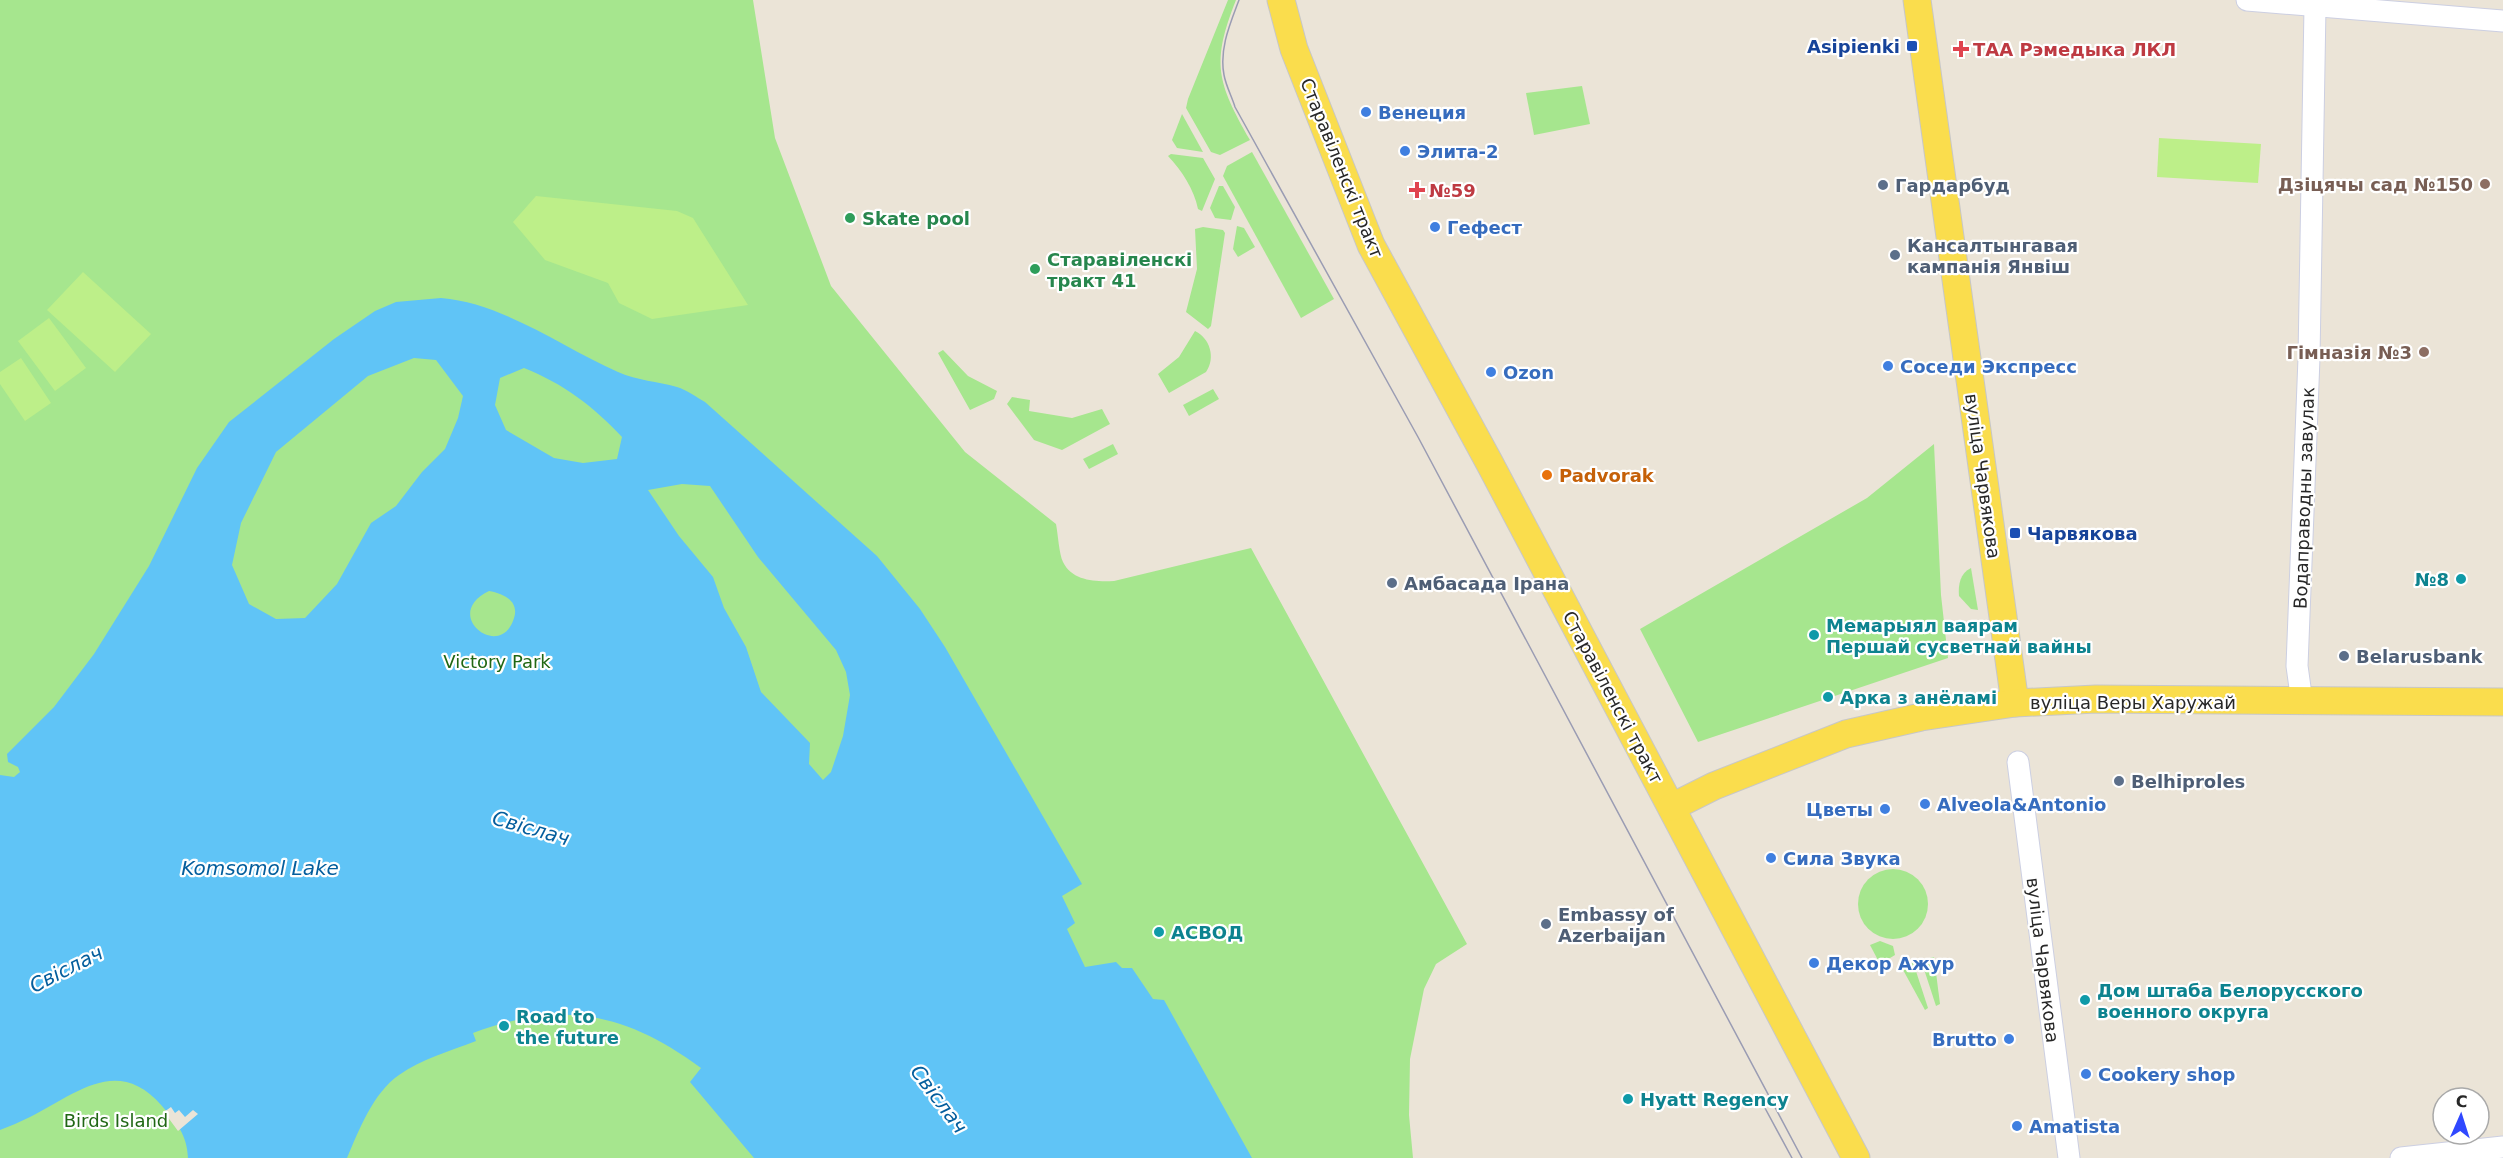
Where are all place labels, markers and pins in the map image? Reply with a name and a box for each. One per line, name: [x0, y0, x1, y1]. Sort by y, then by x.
place label: Asipienki: [1807, 36, 1900, 57]
marker: Asipienki: [1905, 39, 1919, 53]
place label: ТАА Рэмедыка ЛКЛ: [1973, 39, 2176, 60]
marker: ТАА Рэмедыка ЛКЛ: [1954, 42, 1968, 56]
place label: Венеция: [1378, 102, 1466, 123]
marker: Венеция: [1359, 105, 1373, 119]
place label: Элита-2: [1417, 141, 1499, 162]
marker: Элита-2: [1398, 144, 1412, 158]
place label: Дзіцячы сад №150: [2278, 174, 2473, 195]
place label: Гардарбуд: [1895, 175, 2010, 196]
marker: Дзіцячы сад №150: [2478, 177, 2492, 191]
marker: Гардарбуд: [1876, 178, 1890, 192]
place label: №59: [1429, 180, 1476, 201]
marker: №59: [1410, 183, 1424, 197]
place label: Skate pool: [862, 208, 970, 229]
marker: Skate pool: [843, 211, 857, 225]
place label: Гефест: [1447, 217, 1522, 238]
marker: Гефест: [1428, 220, 1442, 234]
place label: Кансалтынгавая кампанія Янвіш: [1907, 235, 2078, 277]
marker: Кансалтынгавая кампанія Янвіш: [1888, 248, 1902, 262]
place label: Старавіленскі тракт 41: [1047, 249, 1192, 291]
marker: Старавіленскі тракт 41: [1028, 262, 1042, 276]
place label: Гімназія №3: [2286, 342, 2412, 363]
marker: Гімназія №3: [2417, 345, 2431, 359]
place label: Соседи Экспресс: [1900, 356, 2077, 377]
marker: Соседи Экспресс: [1881, 359, 1895, 373]
place label: Ozon: [1503, 362, 1554, 383]
marker: Ozon: [1484, 365, 1498, 379]
place label: Padvorak: [1559, 465, 1655, 486]
marker: Padvorak: [1540, 468, 1554, 482]
place label: Чарвякова: [2027, 523, 2138, 544]
marker: Чарвякова: [2008, 526, 2022, 540]
place label: №8: [2415, 569, 2449, 590]
marker: №8: [2454, 572, 2468, 586]
place label: Амбасада Ірана: [1404, 573, 1569, 594]
marker: Амбасада Ірана: [1385, 576, 1399, 590]
place label: Мемарыял ваярам Першай сусветнай вайны: [1826, 615, 2092, 657]
marker: Мемарыял ваярам Першай сусветнай вайны: [1807, 628, 1821, 642]
place label: Belarusbank: [2356, 646, 2483, 667]
marker: Belarusbank: [2337, 649, 2351, 663]
place label: Арка з анёламі: [1840, 687, 1997, 708]
marker: Арка з анёламі: [1821, 690, 1835, 704]
place label: Belhiproles: [2131, 771, 2245, 792]
marker: Belhiproles: [2112, 774, 2126, 788]
place label: Alveola&Antonio: [1937, 794, 2107, 815]
marker: Alveola&Antonio: [1918, 797, 1932, 811]
place label: Цветы: [1806, 799, 1873, 820]
marker: Цветы: [1878, 802, 1892, 816]
place label: Сила Звука: [1783, 848, 1901, 869]
marker: Сила Звука: [1764, 851, 1778, 865]
place label: Embassy of Azerbaijan: [1558, 904, 1674, 946]
marker: Embassy of Azerbaijan: [1539, 917, 1553, 931]
place label: АСВОД: [1171, 922, 1243, 943]
marker: АСВОД: [1152, 925, 1166, 939]
place label: Декор Ажур: [1826, 953, 1955, 974]
marker: Декор Ажур: [1807, 956, 1821, 970]
place label: Дом штаба Белорусского военного округа: [2097, 980, 2363, 1022]
marker: Дом штаба Белорусского военного округа: [2078, 993, 2092, 1007]
place label: Road to the future: [516, 1006, 619, 1048]
marker: Road to the future: [497, 1019, 511, 1033]
place label: Brutto: [1932, 1029, 1997, 1050]
marker: Brutto: [2002, 1032, 2016, 1046]
place label: Cookery shop: [2098, 1064, 2235, 1085]
marker: Cookery shop: [2079, 1067, 2093, 1081]
place label: Hyatt Regency: [1640, 1089, 1789, 1110]
marker: Hyatt Regency: [1621, 1092, 1635, 1106]
place label: Amatista: [2029, 1116, 2120, 1137]
marker: Amatista: [2010, 1119, 2024, 1133]

